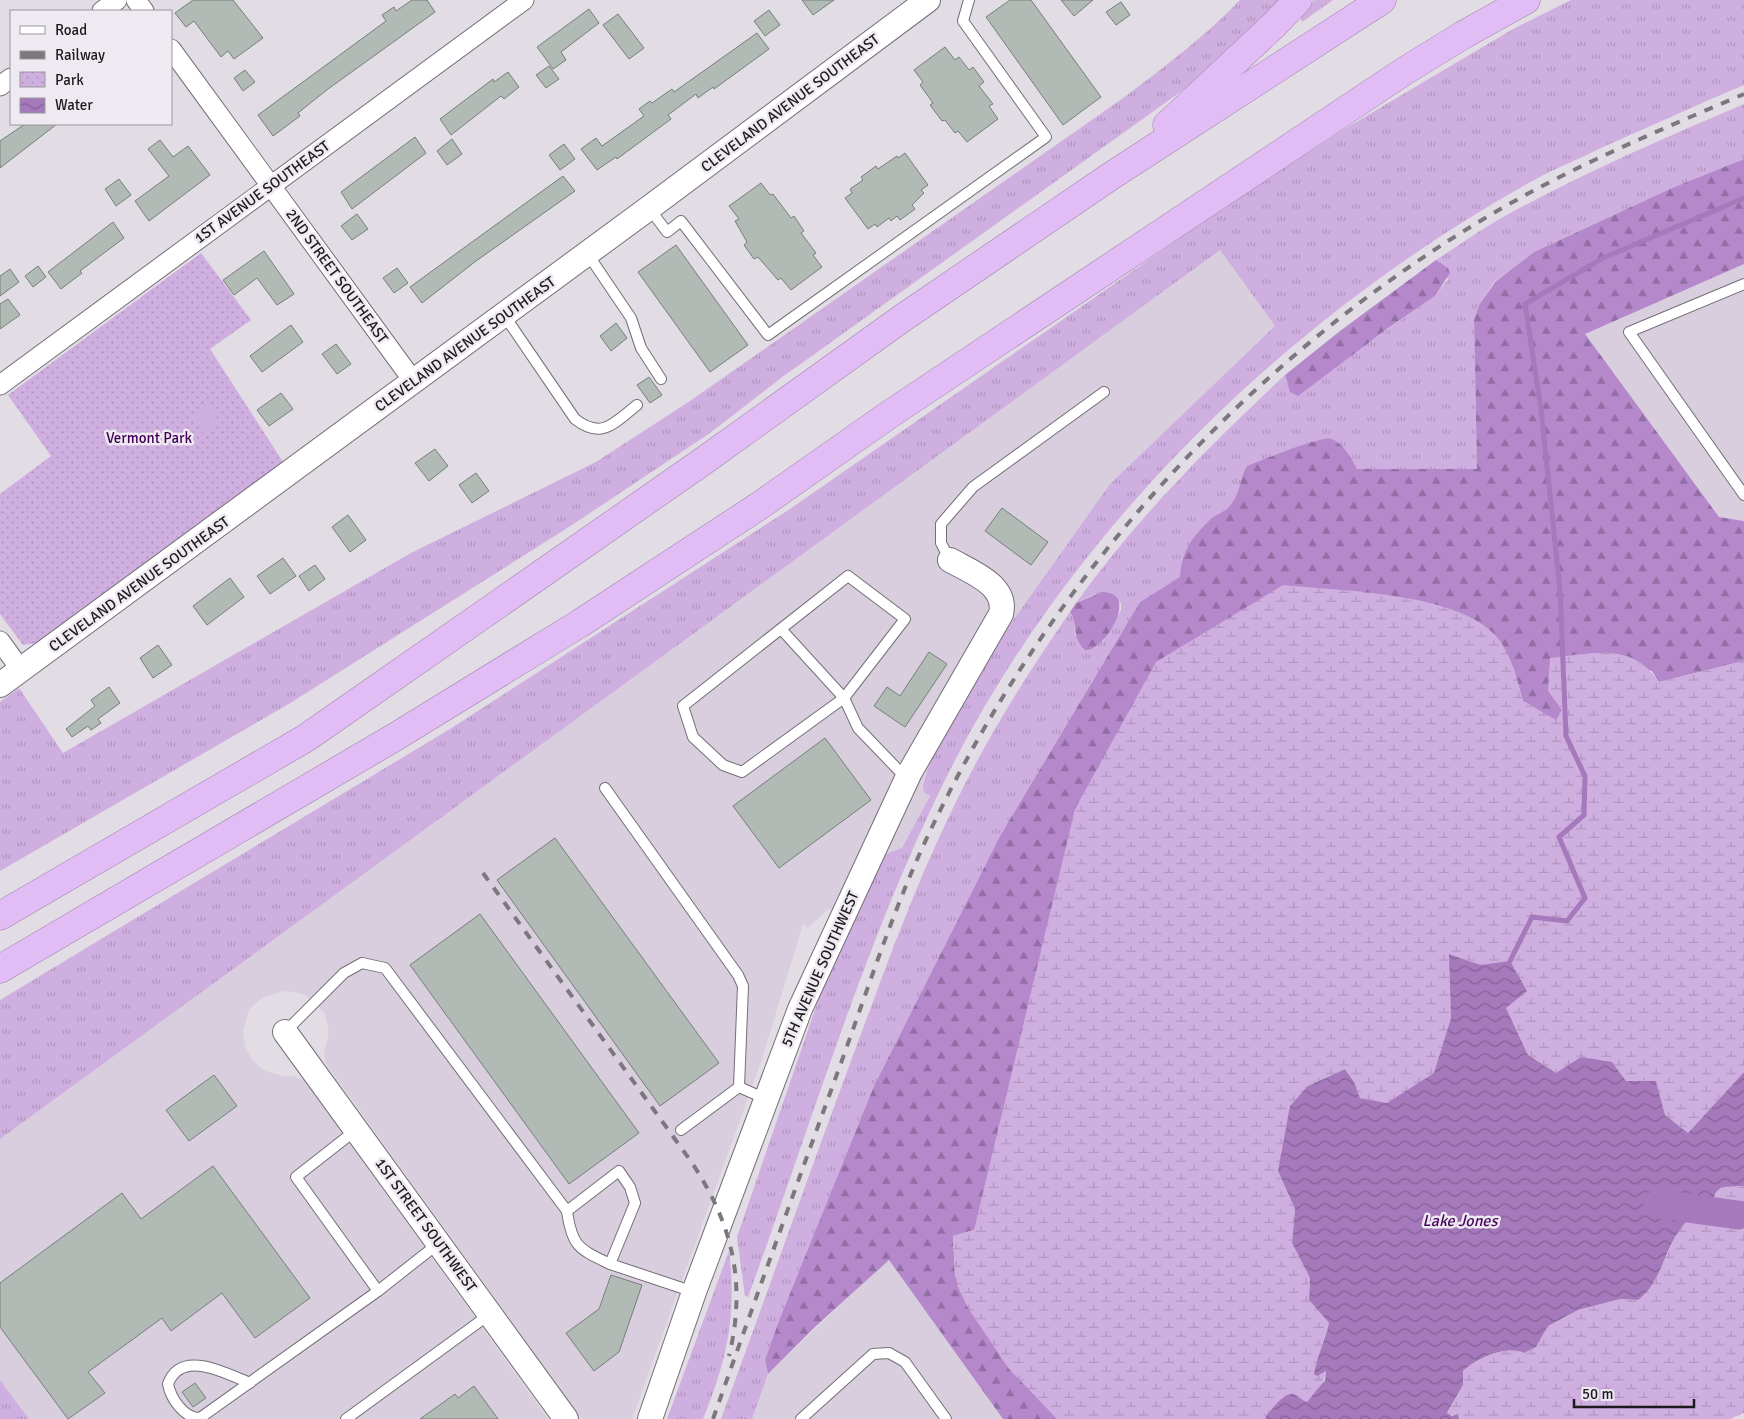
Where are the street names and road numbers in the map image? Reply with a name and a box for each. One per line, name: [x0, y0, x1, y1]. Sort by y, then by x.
street label: CLEVELAND AVENUE SOUTHEAST: [697, 30, 883, 176]
street label: 1ST AVENUE SOUTHEAST: [191, 136, 334, 247]
street label: 2ND STREET SOUTHEAST: [282, 205, 392, 347]
street label: CLEVELAND AVENUE SOUTHEAST: [371, 272, 559, 416]
street label: CLEVELAND AVENUE SOUTHEAST: [45, 512, 233, 656]
street label: 5TH AVENUE SOUTHWEST: [777, 888, 863, 1050]
street label: 1ST STREET SOUTHWEST: [371, 1155, 481, 1296]

